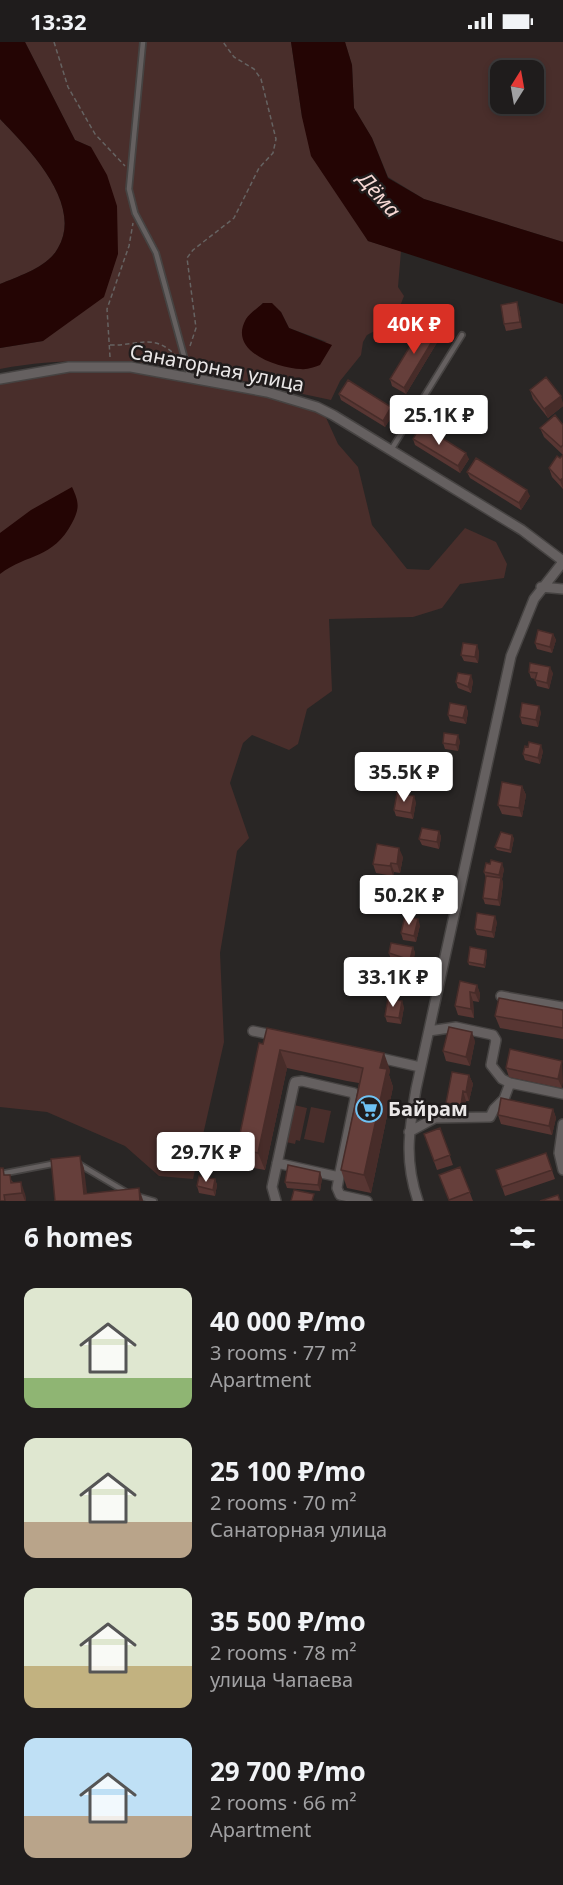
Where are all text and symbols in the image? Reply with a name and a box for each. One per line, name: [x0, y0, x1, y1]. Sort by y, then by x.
text: 13:32: [30, 6, 87, 36]
north arrow: [490, 60, 544, 114]
map controls: [490, 60, 544, 114]
water label: Дёма: [351, 164, 408, 223]
pin: 40K ₽: [372, 304, 456, 355]
text: 40K ₽: [387, 310, 441, 337]
street label: Санаторная улица: [128, 337, 307, 398]
pin: 25.1K ₽: [384, 395, 494, 446]
text: 25.1K ₽: [404, 401, 474, 428]
pin: 35.5K ₽: [349, 752, 459, 803]
text: 35.5K ₽: [369, 758, 439, 785]
pin: 50.2K ₽: [354, 875, 464, 926]
text: 50.2K ₽: [374, 881, 444, 908]
pin: 33.1K ₽: [338, 957, 448, 1008]
text: 33.1K ₽: [358, 963, 428, 990]
supermarket icon: Байрам: [354, 1094, 384, 1124]
place label: Байрам: [388, 1095, 468, 1122]
pin: 29.7K ₽: [151, 1132, 261, 1183]
text: 29.7K ₽: [171, 1138, 241, 1165]
text: 6 homes: [24, 1219, 133, 1255]
icon: filters: [506, 1221, 539, 1254]
text: 40 000 ₽/mo: [210, 1303, 366, 1339]
icon: home: [72, 1312, 144, 1384]
text: 3 rooms · 77 m²: [210, 1339, 357, 1366]
text: Apartment: [210, 1366, 311, 1393]
text: 25 100 ₽/mo: [210, 1453, 366, 1489]
icon: home: [72, 1462, 144, 1534]
text: 2 rooms · 70 m²: [210, 1489, 357, 1516]
text: Санаторная улица: [210, 1516, 387, 1543]
text: 35 500 ₽/mo: [210, 1603, 366, 1639]
icon: home: [72, 1612, 144, 1684]
text: 2 rooms · 78 m²: [210, 1639, 357, 1666]
text: улица Чапаева: [210, 1666, 353, 1693]
text: 29 700 ₽/mo: [210, 1753, 366, 1789]
icon: home: [72, 1762, 144, 1834]
text: 2 rooms · 66 m²: [210, 1789, 357, 1816]
text: Apartment: [210, 1816, 311, 1843]

